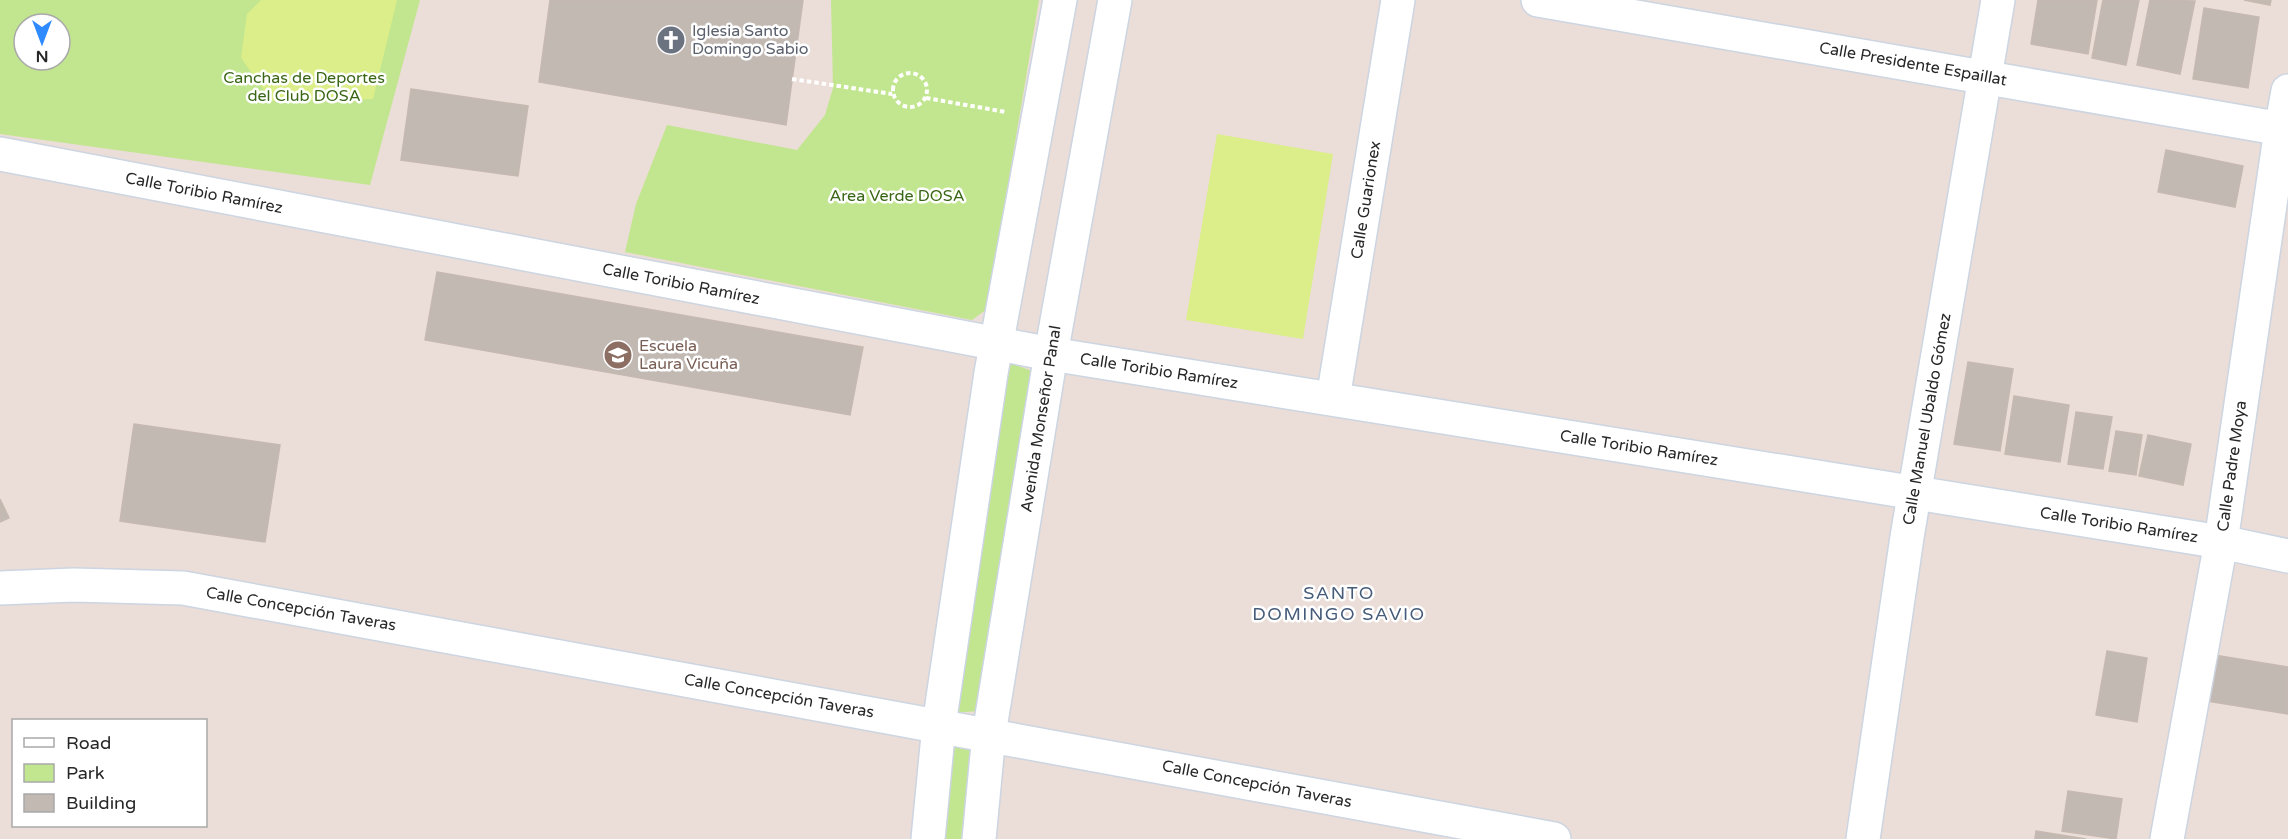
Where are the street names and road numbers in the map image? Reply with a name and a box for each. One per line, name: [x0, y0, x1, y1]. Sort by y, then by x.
street label: Calle Presidente Espaillat: [1818, 38, 2008, 90]
street label: Calle Guarionex: [1347, 139, 1385, 261]
street label: Calle Toribio Ramírez: [124, 168, 284, 218]
street label: Calle Toribio Ramírez: [601, 259, 761, 309]
street label: Calle Manuel Ubaldo Gómez: [1898, 311, 1956, 527]
street label: Avenida Monseñor Panal: [1016, 324, 1066, 514]
street label: Calle Toribio Ramírez: [1079, 349, 1240, 393]
street label: Calle Padre Moya: [2213, 399, 2251, 533]
street label: Calle Toribio Ramírez: [1559, 426, 1720, 470]
street label: Calle Toribio Ramírez: [2039, 503, 2200, 547]
street label: Calle Concepción Taveras: [204, 582, 398, 636]
street label: Calle Concepción Taveras: [682, 669, 876, 723]
street label: Calle Concepción Taveras: [1160, 756, 1354, 812]

